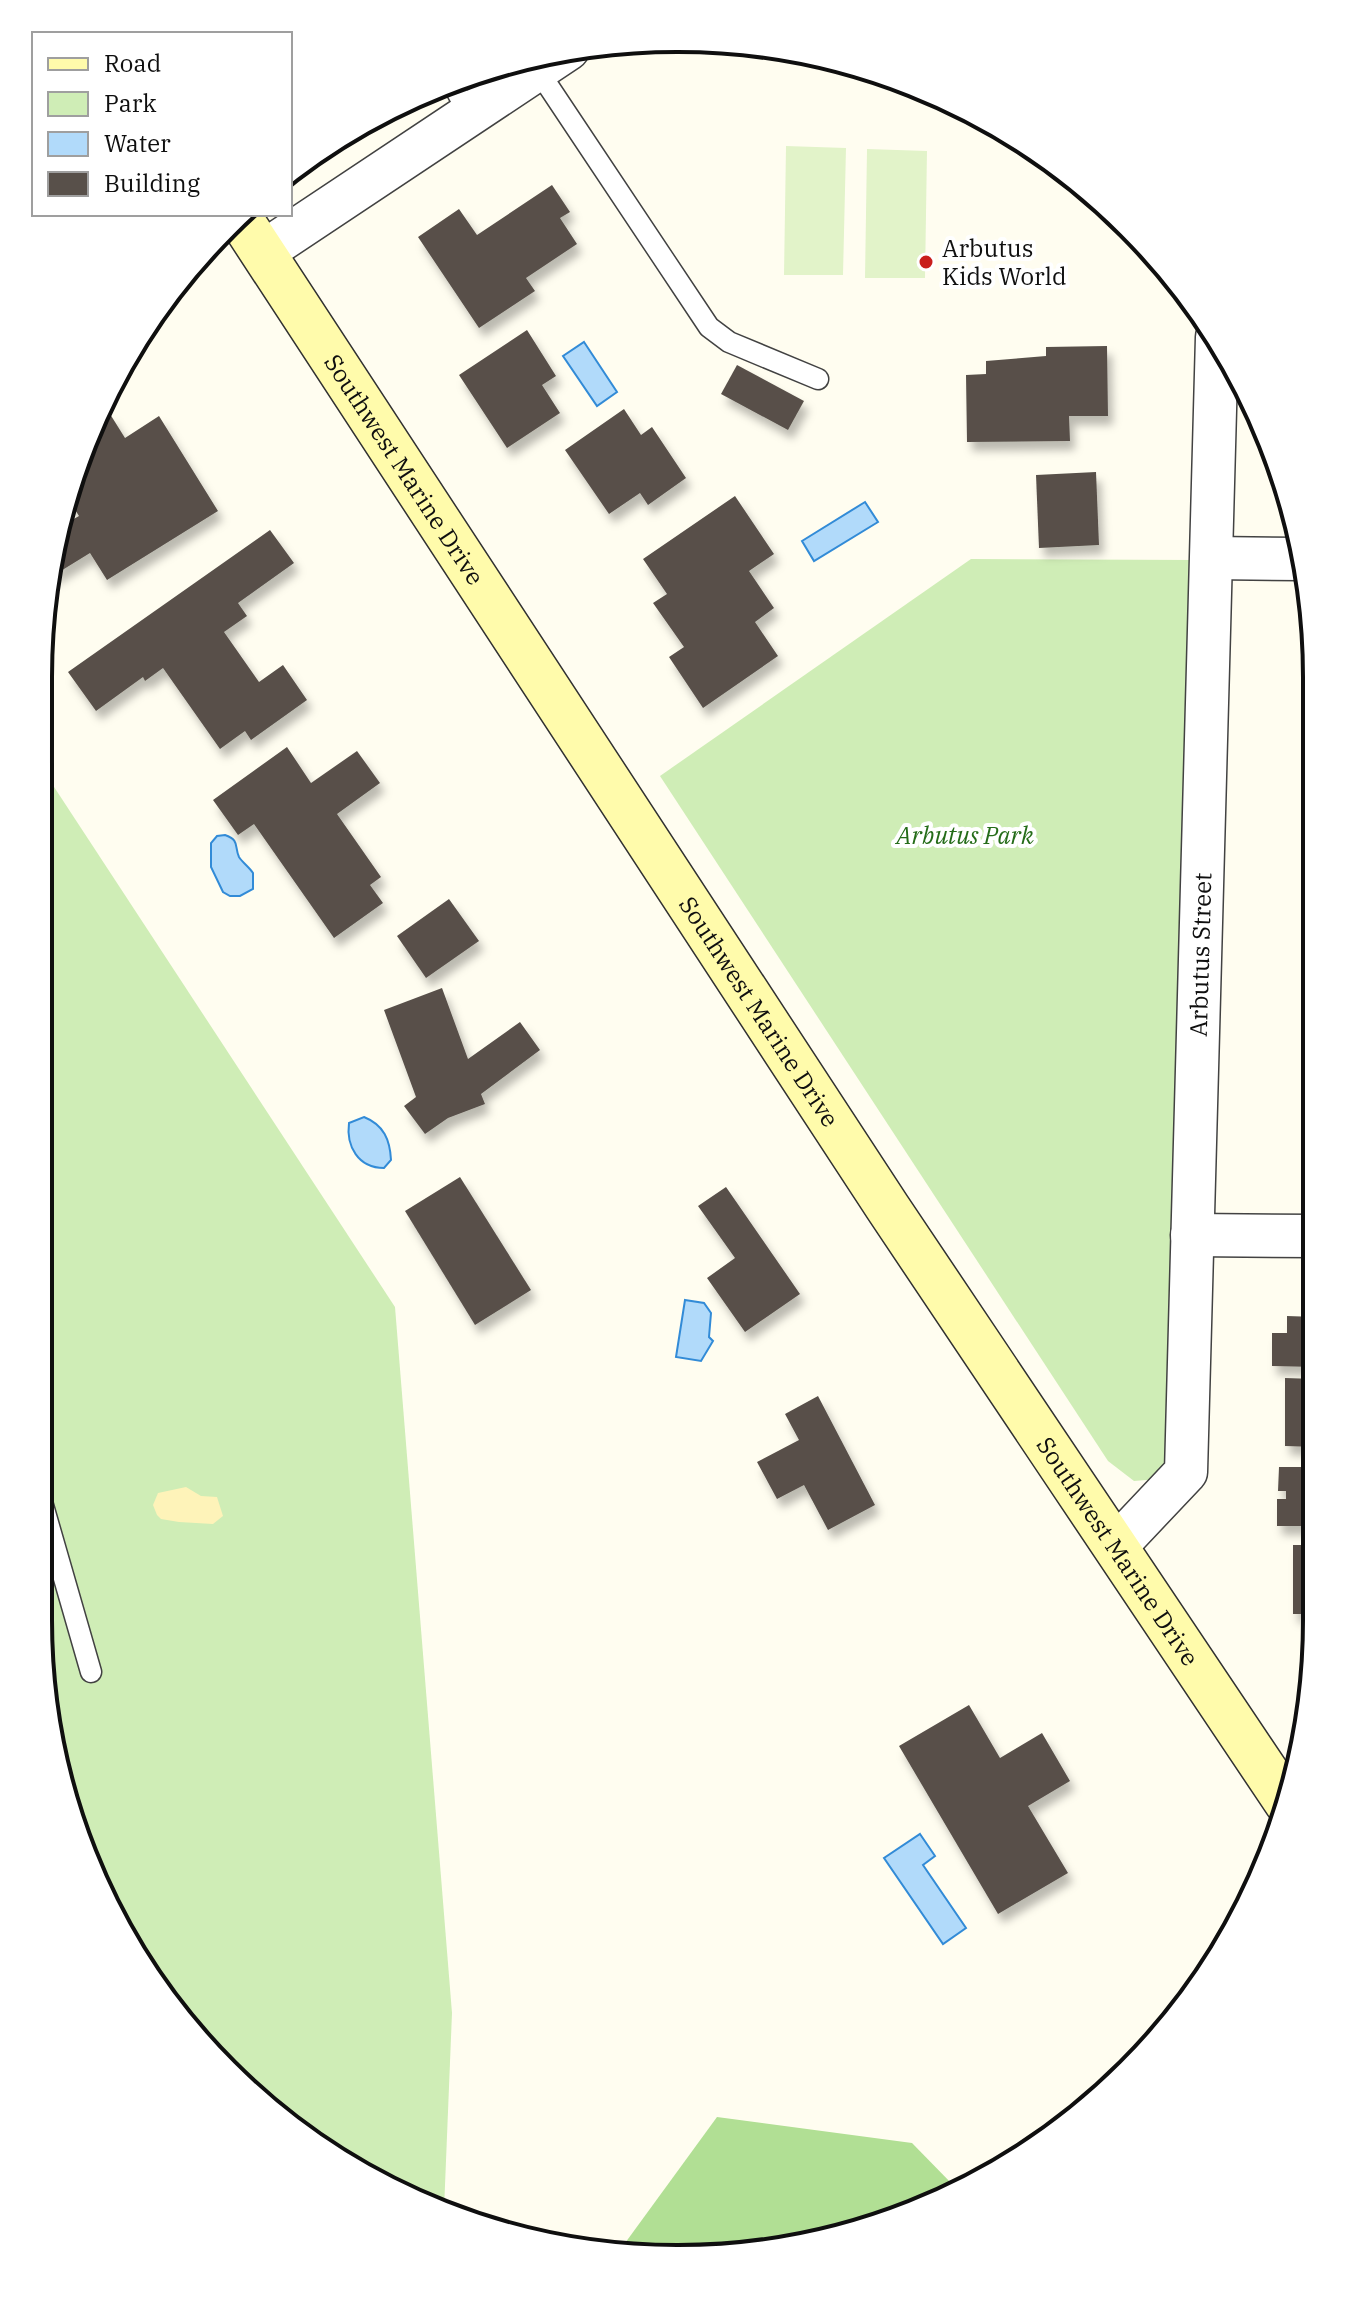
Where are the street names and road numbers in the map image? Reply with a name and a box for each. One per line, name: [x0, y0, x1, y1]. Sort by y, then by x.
street label: Southwest Marine Drive: [317, 348, 492, 591]
street label: Arbutus Street: [1182, 872, 1218, 1037]
street label: Southwest Marine Drive: [672, 890, 847, 1133]
street label: Southwest Marine Drive: [1030, 1430, 1206, 1672]

